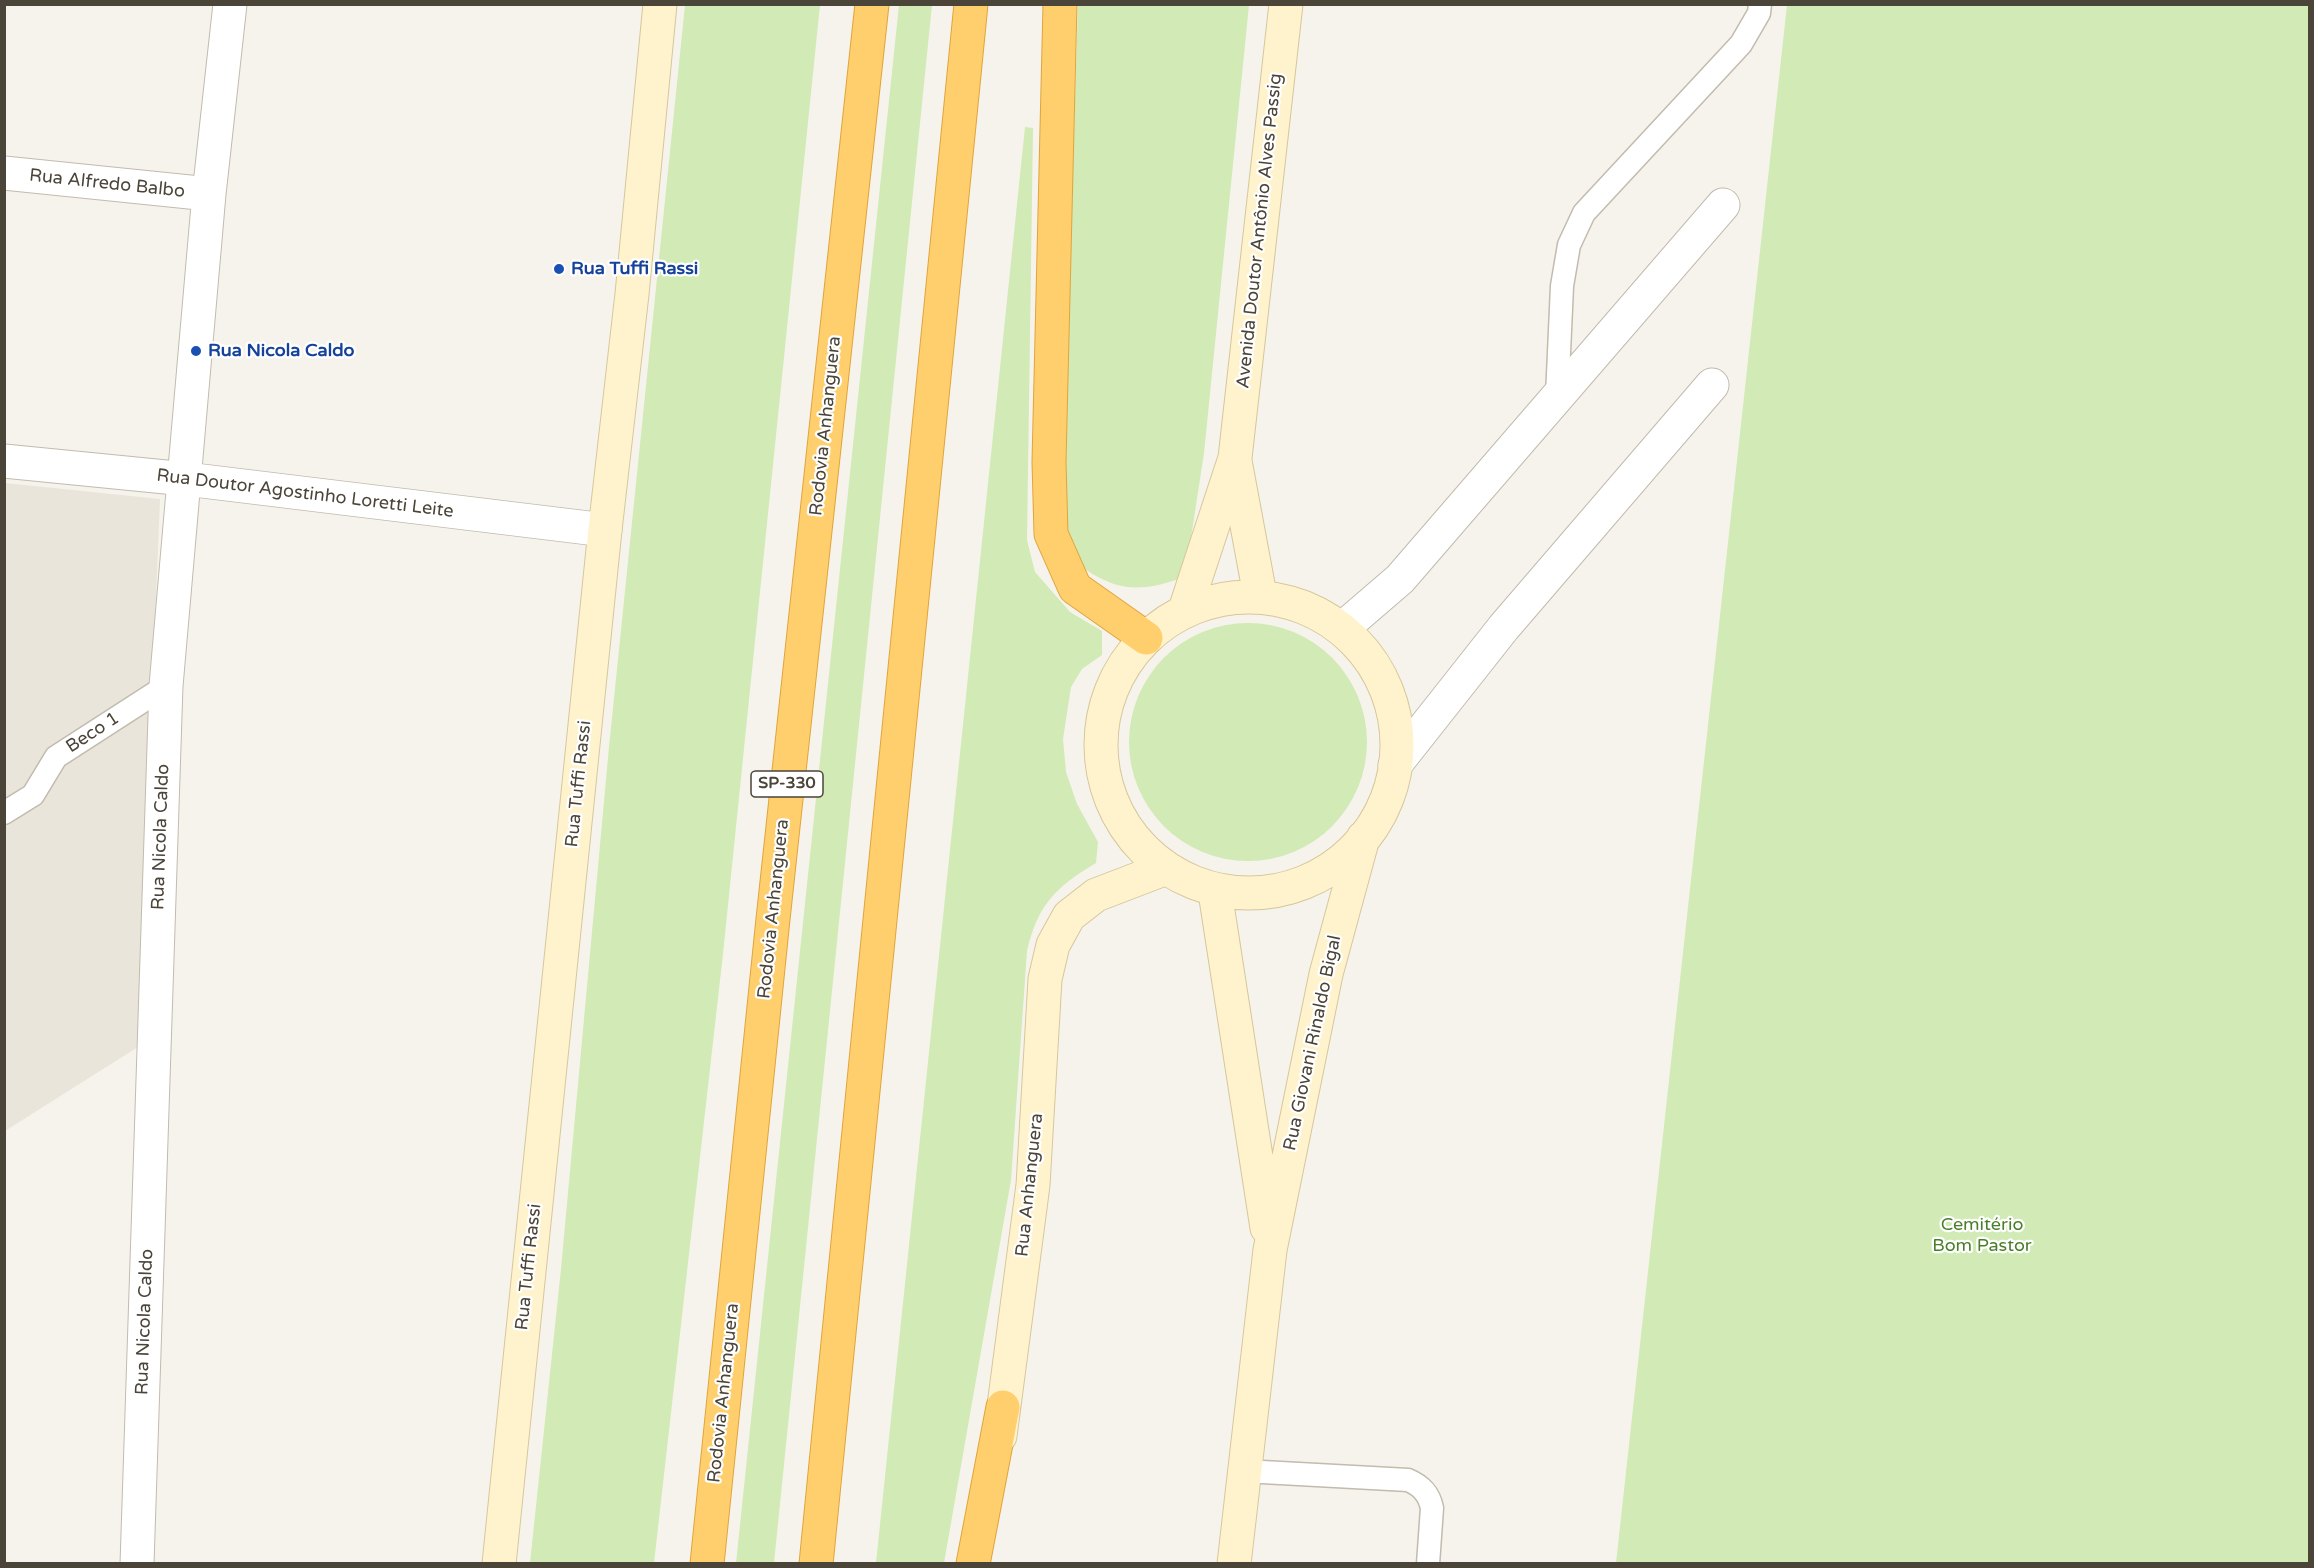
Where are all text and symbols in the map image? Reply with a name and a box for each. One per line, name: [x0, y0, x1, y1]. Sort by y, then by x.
street label: Avenida Doutor Antônio Alves Passig: [1233, 72, 1287, 390]
street label: Rua Alfredo Balbo: [28, 165, 186, 203]
place label: Rua Tuffi Rassi: [571, 258, 698, 280]
marker: Rua Tuffi Rassi: [552, 262, 566, 276]
street label: Rodovia Anhanguera: [806, 335, 846, 517]
place label: Rua Nicola Caldo: [208, 340, 354, 362]
marker: Rua Nicola Caldo: [189, 344, 203, 358]
street label: Rua Doutor Agostinho Loretti Leite: [155, 465, 455, 523]
street label: Beco 1: [62, 708, 124, 758]
street label: Rua Tuffi Rassi: [562, 720, 596, 848]
street label: Rua Nicola Caldo: [148, 763, 174, 911]
road number: SP-330: [751, 771, 823, 797]
street label: Rodovia Anhanguera: [754, 818, 794, 1000]
street label: Rua Giovani Rinaldo Bigal: [1280, 933, 1346, 1153]
street label: Rua Anhanguera: [1012, 1112, 1048, 1258]
street label: Rua Tuffi Rassi: [512, 1203, 546, 1331]
park label: Cemitério Bom Pastor: [1932, 1214, 2032, 1256]
street label: Rua Nicola Caldo: [132, 1248, 158, 1396]
street label: Rodovia Anhanguera: [704, 1302, 744, 1484]

